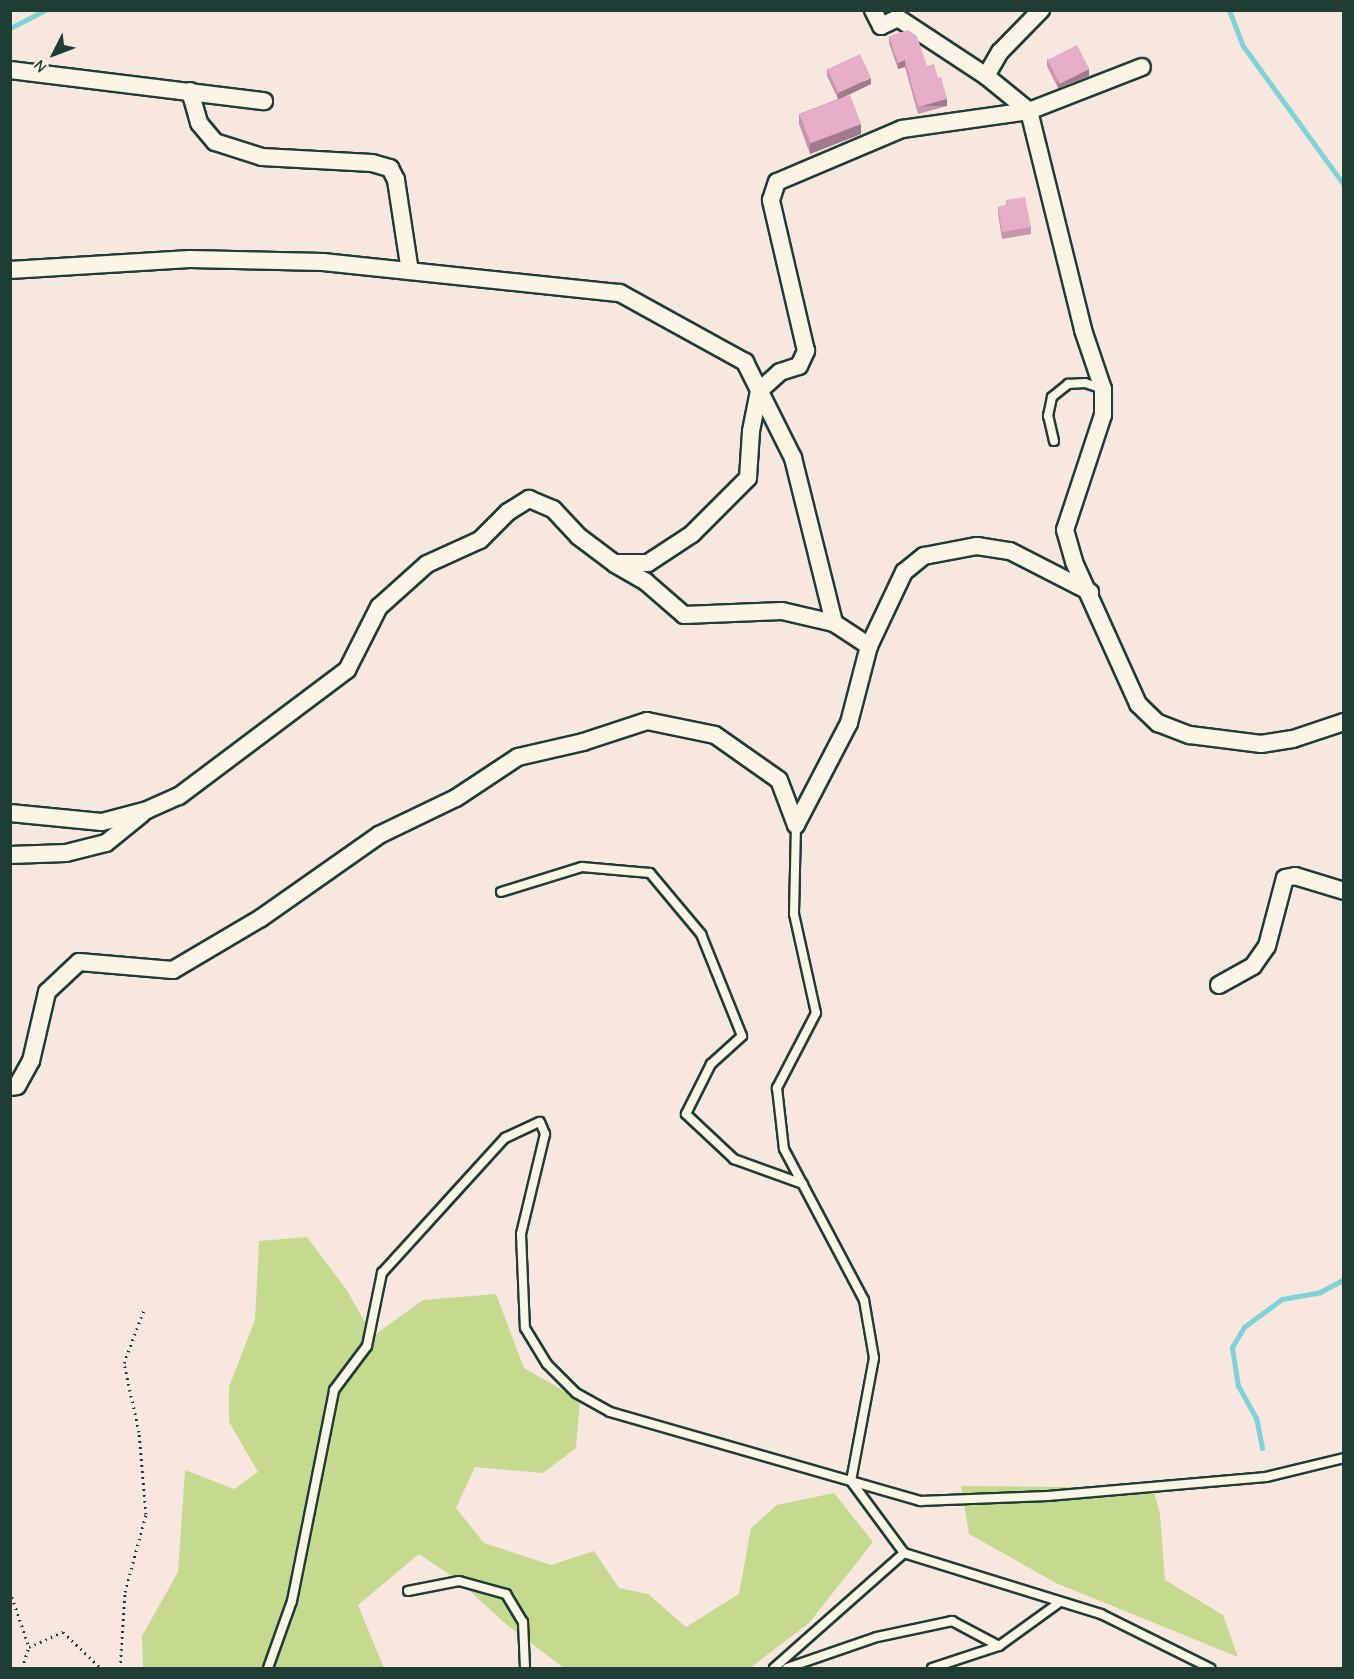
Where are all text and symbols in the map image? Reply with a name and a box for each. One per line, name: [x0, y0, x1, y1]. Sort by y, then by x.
north arrow: [24, 24, 84, 84]
text: N: [30, 56, 51, 76]

